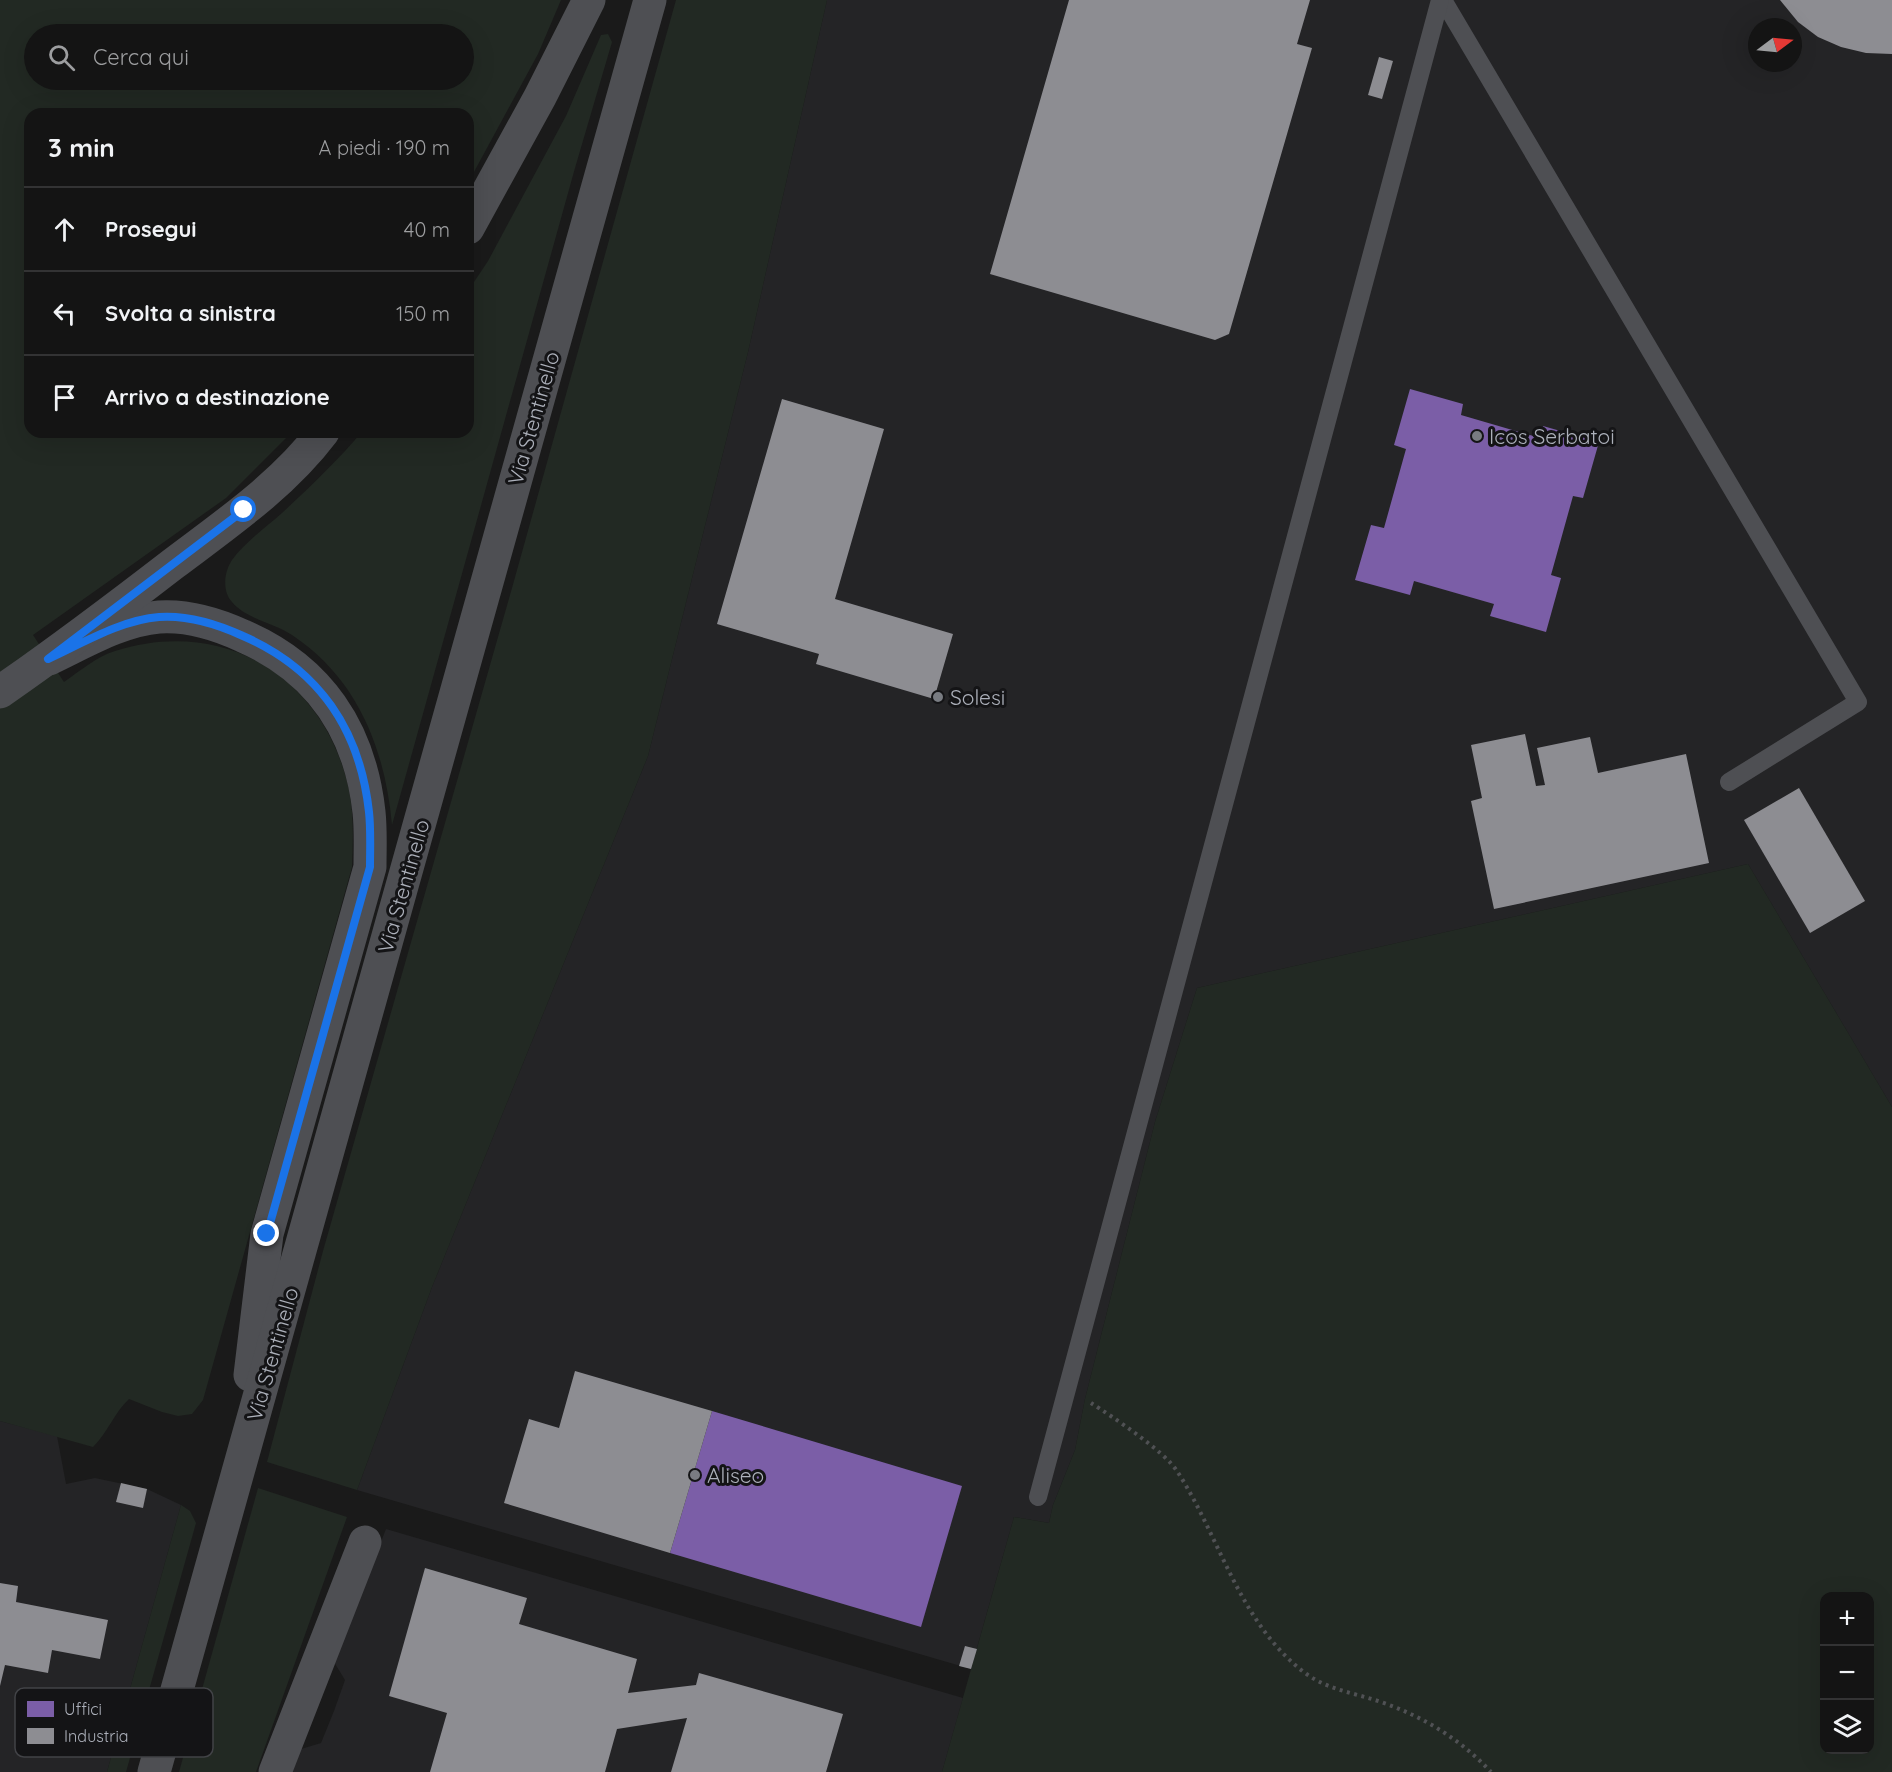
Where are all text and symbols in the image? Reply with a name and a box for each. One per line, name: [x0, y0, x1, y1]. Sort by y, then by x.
north arrow: [1748, 18, 1802, 72]
search box: [24, 24, 474, 90]
icon: search: [45, 41, 78, 74]
text: Cerca qui: [93, 43, 189, 71]
text: 3 min: [48, 131, 115, 164]
text: A piedi · 190 m: [319, 135, 450, 160]
icon: ahead: [48, 213, 81, 246]
text: Prosegui: [105, 215, 197, 243]
text: 40 m: [404, 217, 450, 242]
icon: left: [48, 297, 81, 330]
text: Svolta a sinistra: [105, 299, 276, 327]
text: 150 m: [396, 301, 450, 326]
street label: Via Stentinello: [502, 348, 564, 488]
icon: arrive: [48, 381, 81, 414]
text: Arrivo a destinazione: [105, 383, 330, 411]
place label: Icos Serbatoi: [1489, 423, 1615, 449]
marker: Icos Serbatoi: [1470, 429, 1484, 443]
route start: [230, 496, 256, 522]
place label: Solesi: [950, 684, 1005, 710]
marker: Solesi: [931, 690, 945, 704]
street label: Via Stentinello: [372, 816, 434, 956]
route end: [253, 1220, 279, 1246]
street label: Via Stentinello: [241, 1284, 303, 1424]
place label: Aliseo: [707, 1462, 764, 1488]
marker: Aliseo: [688, 1468, 702, 1482]
map controls: [1820, 1592, 1874, 1754]
button: +: [1820, 1592, 1874, 1646]
button: −: [1820, 1646, 1874, 1700]
legend: [15, 1688, 213, 1757]
text: Uffici: [64, 1699, 102, 1719]
button: layers: [1820, 1700, 1874, 1754]
text: Industria: [64, 1726, 129, 1746]

